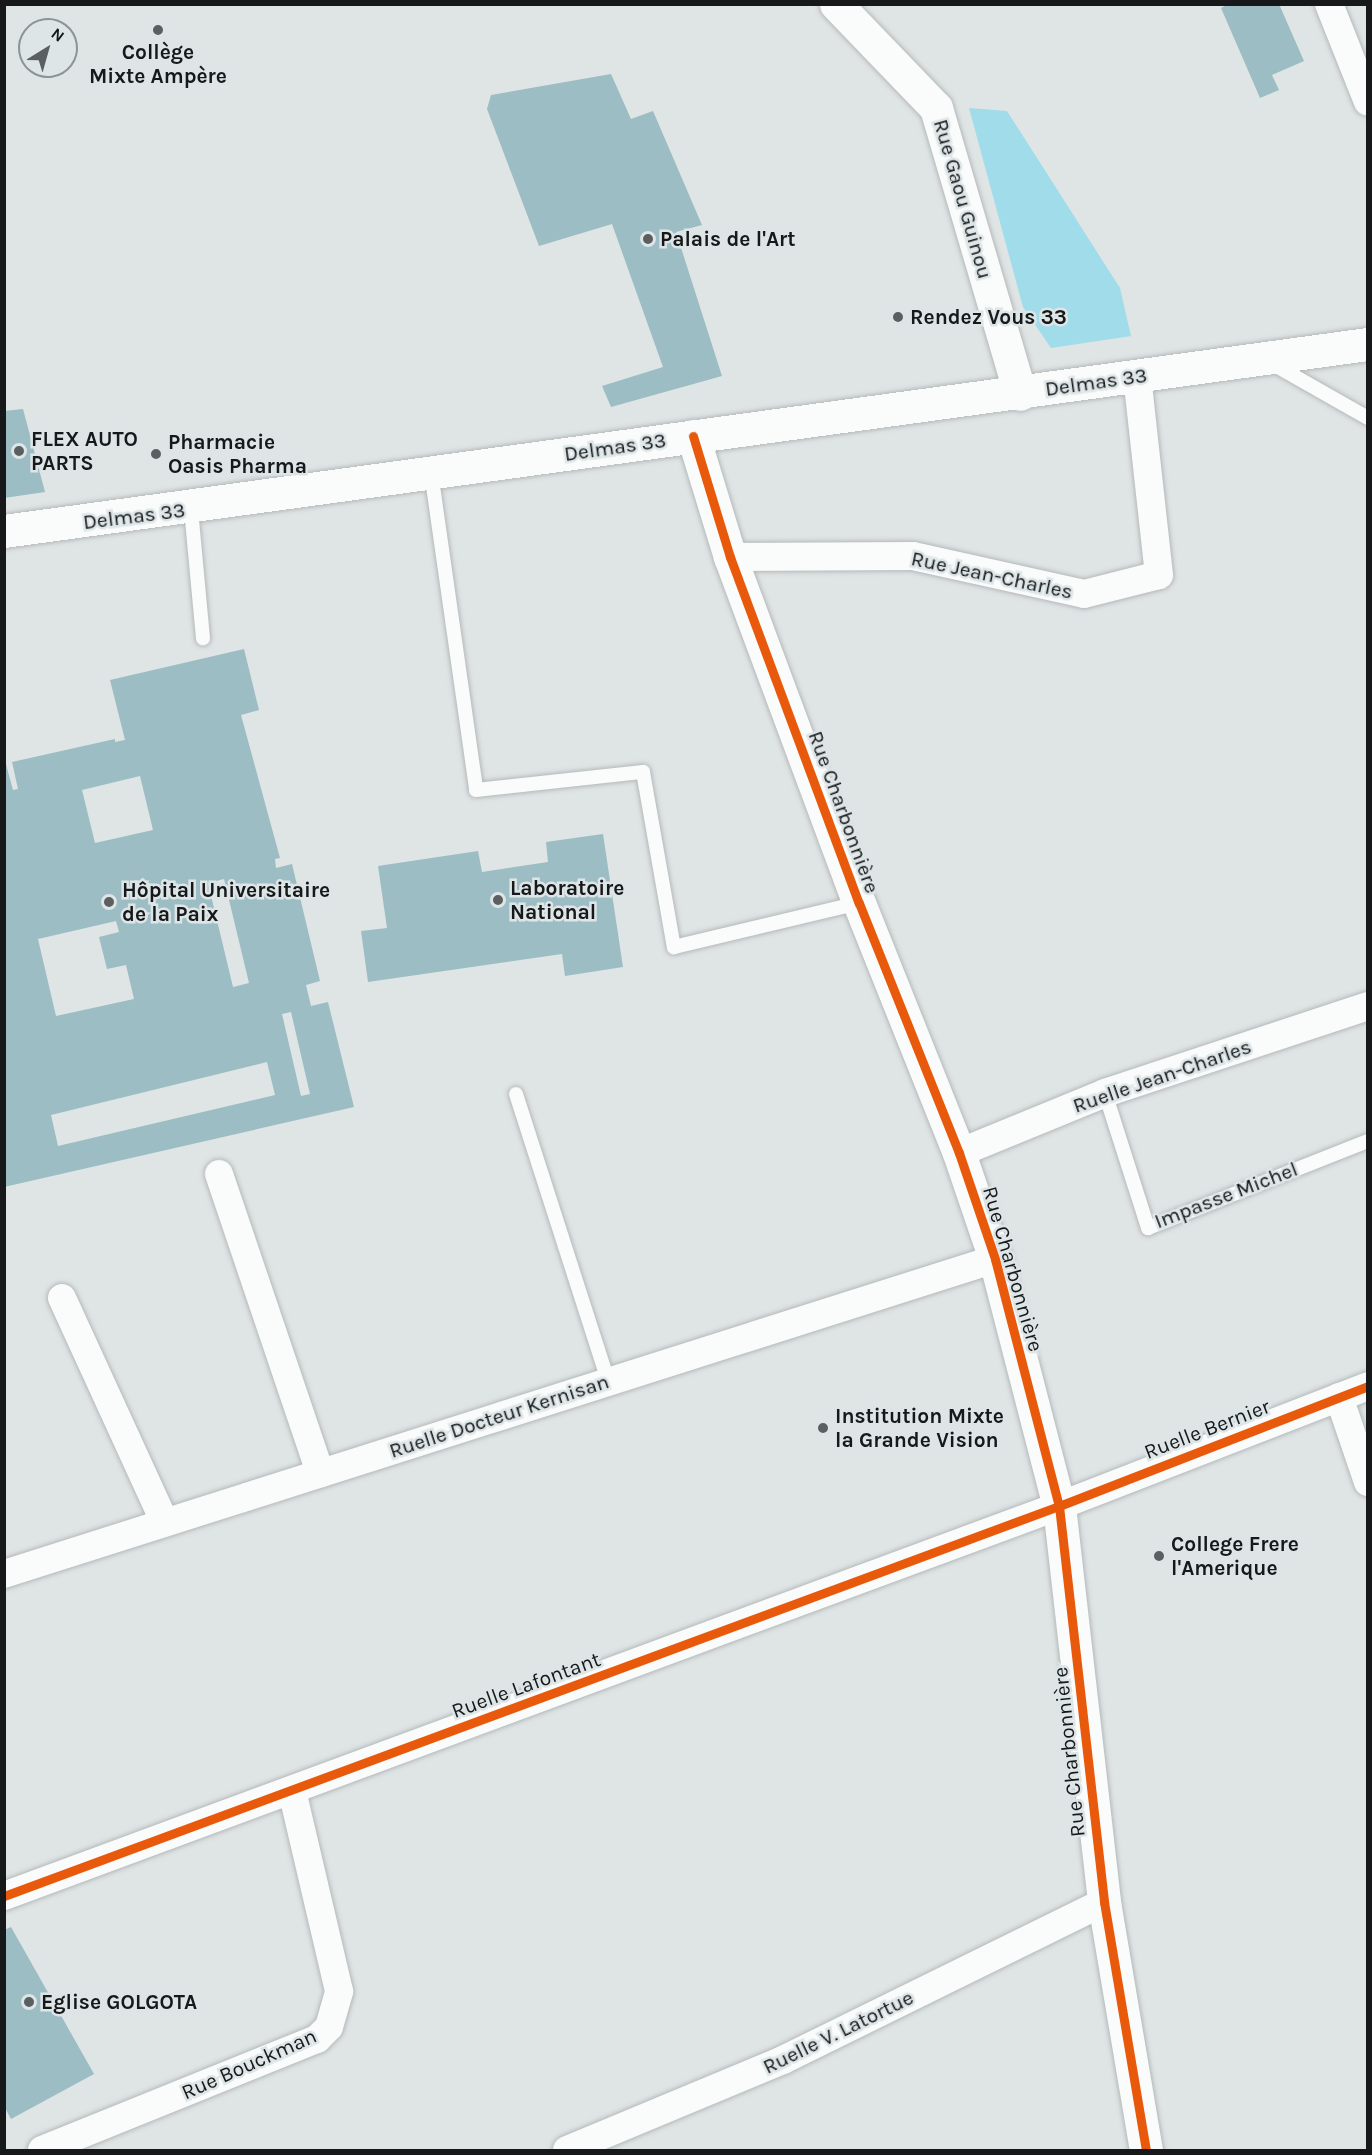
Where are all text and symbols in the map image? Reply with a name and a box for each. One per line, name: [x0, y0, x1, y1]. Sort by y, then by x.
north arrow: [18, 18, 78, 78]
marker: Collège Mixte Ampère: [151, 23, 165, 37]
text: N: [48, 24, 68, 46]
place label: Collège Mixte Ampère: [89, 39, 227, 89]
street label: Rue Gaou Guinou: [928, 116, 998, 282]
place label: Palais de l'Art: [660, 226, 796, 252]
marker: Palais de l'Art: [641, 232, 655, 246]
place label: Rendez Vous 33: [910, 304, 1067, 330]
marker: Rendez Vous 33: [891, 310, 905, 324]
street label: Delmas 33: [1043, 362, 1149, 402]
place label: FLEX AUTO PARTS: [31, 426, 138, 476]
street label: Delmas 33: [562, 427, 668, 467]
place label: Pharmacie Oasis Pharma: [168, 429, 307, 479]
marker: FLEX AUTO PARTS: [12, 444, 26, 458]
marker: Pharmacie Oasis Pharma: [149, 447, 163, 461]
street label: Delmas 33: [82, 497, 186, 535]
street label: Rue Jean-Charles: [909, 546, 1075, 604]
street label: Rue Charbonnière: [803, 727, 885, 897]
place label: Laboratoire National: [510, 875, 624, 925]
place label: Hôpital Universitaire de la Paix: [122, 877, 330, 927]
marker: Hôpital Universitaire de la Paix: [100, 893, 118, 911]
marker: Laboratoire National: [491, 893, 505, 907]
street label: Ruelle Jean-Charles: [1069, 1034, 1255, 1118]
street label: Impasse Michel: [1151, 1156, 1301, 1234]
street label: Rue Charbonnière: [977, 1183, 1049, 1355]
street label: Ruelle Docteur Kernisan: [386, 1369, 612, 1463]
street label: Ruelle Bernier: [1141, 1393, 1273, 1465]
place label: Institution Mixte la Grande Vision: [835, 1403, 1004, 1453]
marker: Institution Mixte la Grande Vision: [816, 1421, 830, 1435]
place label: College Frere l'Amerique: [1171, 1531, 1299, 1581]
marker: College Frere l'Amerique: [1152, 1549, 1166, 1563]
street label: Ruelle Lafontant: [448, 1646, 604, 1724]
street label: Rue Charbonnière: [1048, 1666, 1090, 1838]
street label: Ruelle V. Latortue: [759, 1985, 917, 2079]
place label: Eglise GOLGOTA: [41, 1989, 197, 2015]
marker: Eglise GOLGOTA: [22, 1995, 36, 2009]
street label: Rue Bouckman: [178, 2023, 320, 2105]

